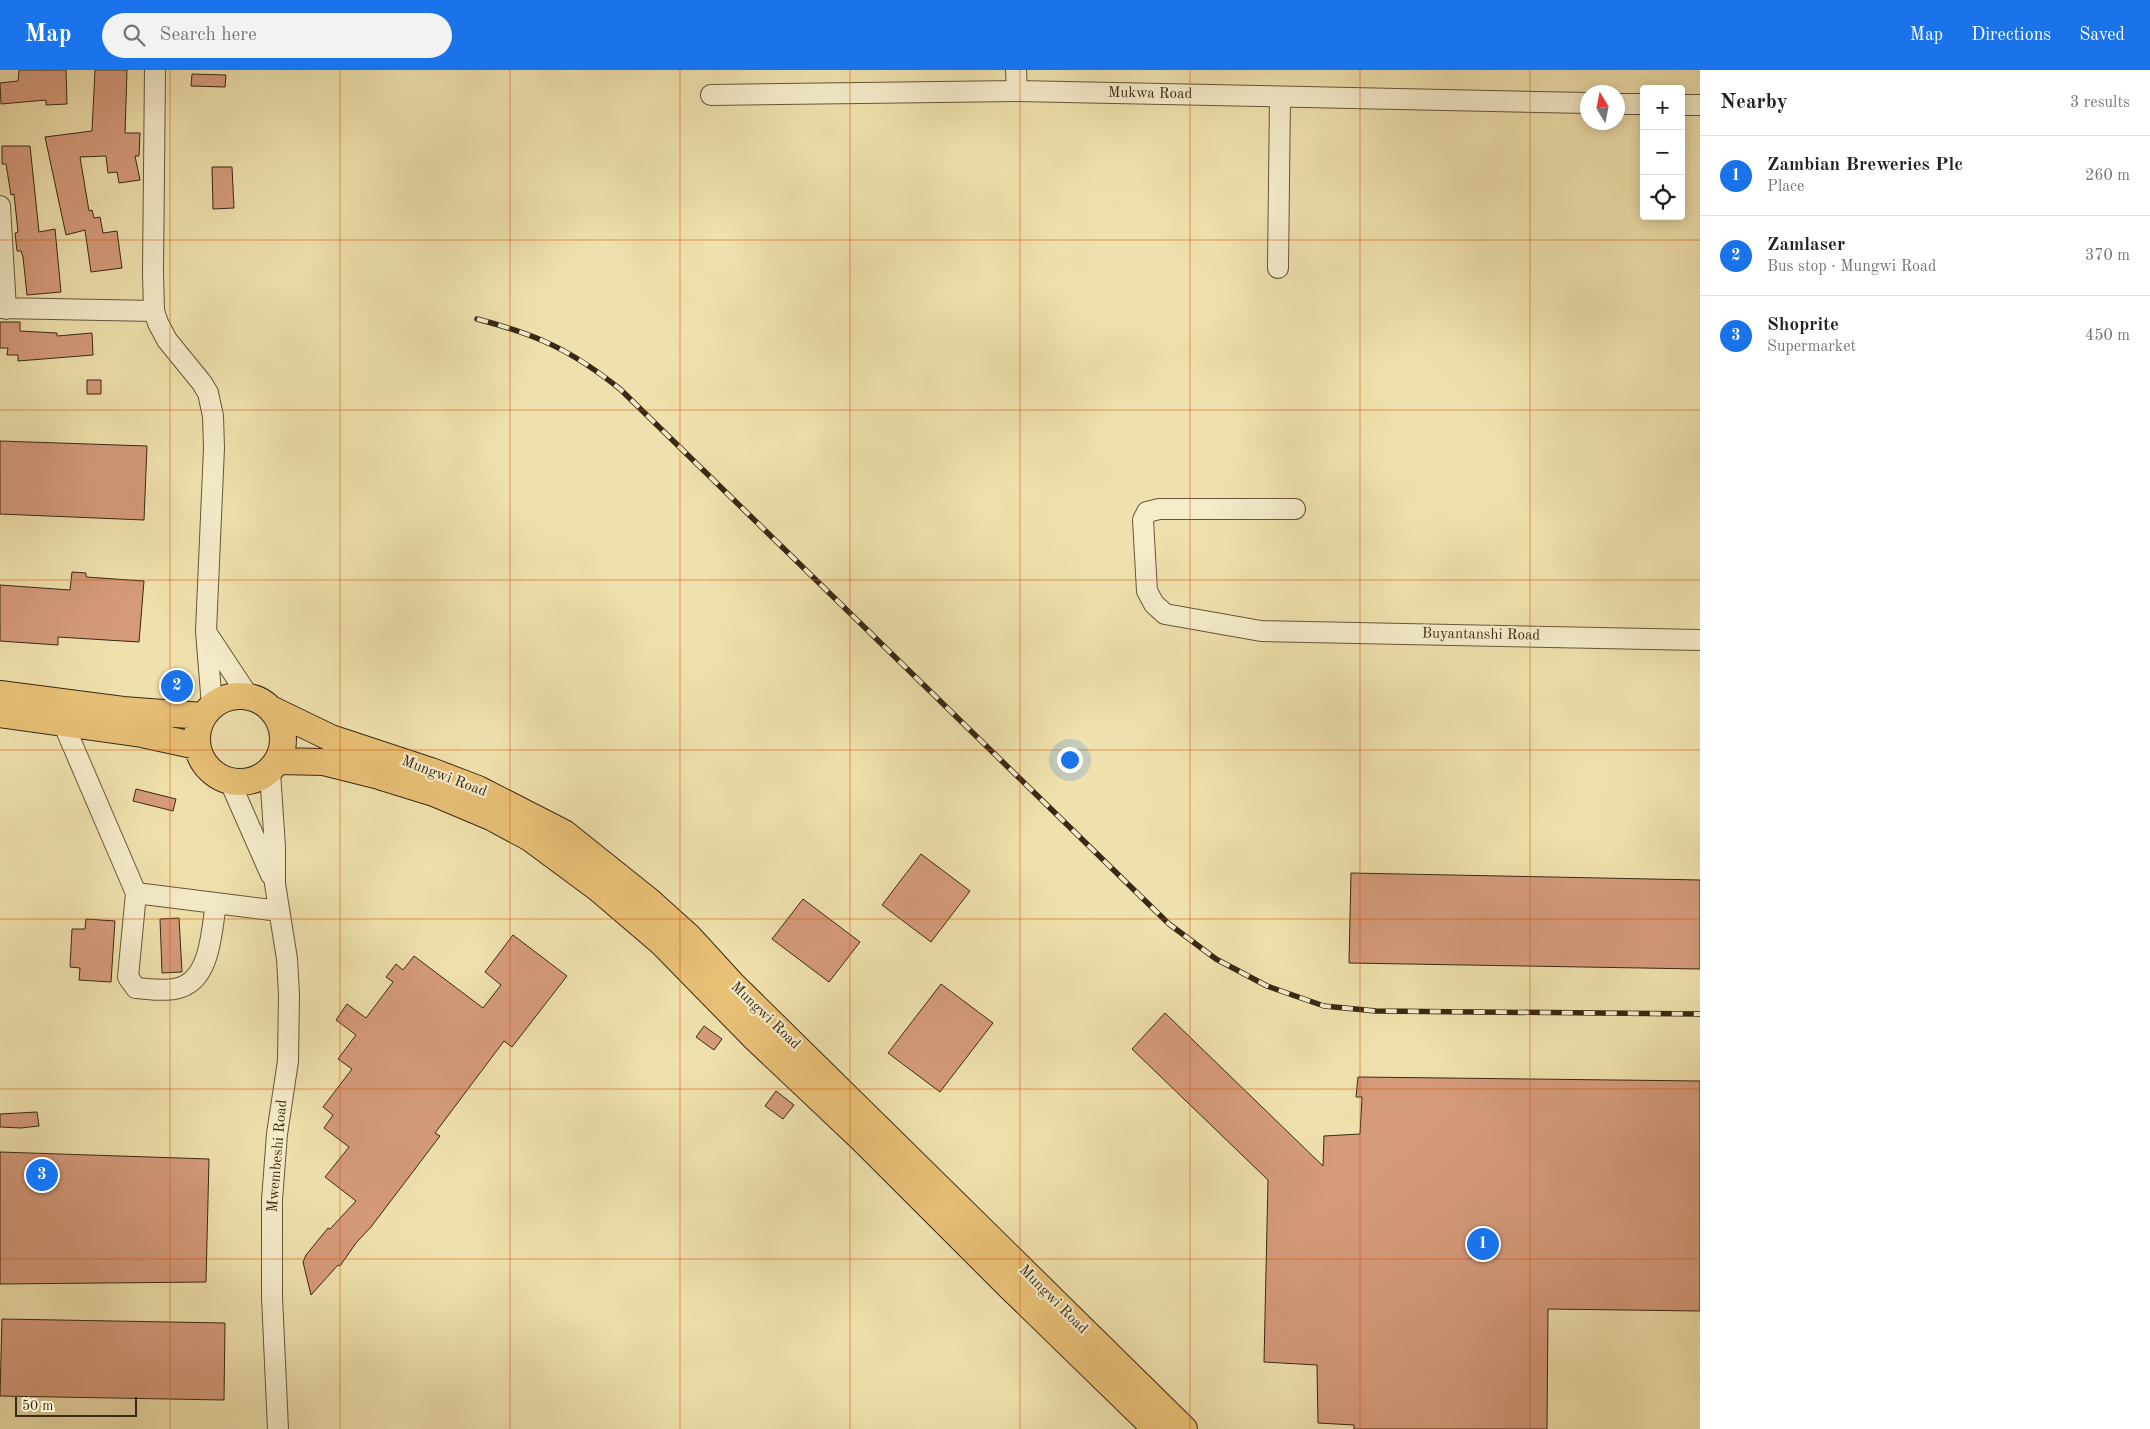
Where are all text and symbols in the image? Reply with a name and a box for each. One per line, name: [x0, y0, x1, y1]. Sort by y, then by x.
search box: [102, 13, 452, 58]
icon: search: [120, 21, 148, 49]
text: Map: [25, 23, 72, 47]
text: Search here: [160, 26, 257, 45]
text: Map: [1910, 26, 1943, 44]
text: Directions: [1971, 26, 2051, 44]
text: Saved: [2079, 26, 2125, 44]
north arrow: [1580, 85, 1625, 130]
map controls: [1640, 85, 1685, 220]
button: +: [1640, 85, 1685, 130]
street label: Mukwa Road: [1108, 86, 1193, 102]
text: Nearby: [1720, 92, 1788, 113]
text: 3 results: [2070, 95, 2130, 111]
button: −: [1640, 130, 1685, 175]
text: Zambian Breweries Plc: [1767, 156, 1963, 175]
text: 1: [1731, 168, 1741, 184]
text: 260 m: [2085, 168, 2130, 184]
button: locate: [1640, 175, 1685, 220]
text: Place: [1767, 179, 1804, 195]
text: Zamlaser: [1767, 236, 1845, 255]
text: 2: [1731, 248, 1741, 264]
text: 370 m: [2085, 248, 2130, 264]
text: Bus stop · Mungwi Road: [1767, 259, 1936, 275]
text: Shoprite: [1767, 316, 1839, 335]
text: 3: [1731, 328, 1741, 344]
text: 450 m: [2085, 328, 2130, 344]
text: Supermarket: [1767, 339, 1856, 355]
street label: Buyantanshi Road: [1422, 626, 1541, 644]
pin: 2: [161, 667, 193, 705]
your location: [1057, 747, 1083, 773]
street label: Mungwi Road: [399, 754, 489, 800]
street label: Mungwi Road: [727, 979, 803, 1053]
street label: Mwembeshi Road: [266, 1099, 290, 1213]
pin: 3: [26, 1156, 58, 1194]
pin: 1: [1467, 1225, 1499, 1263]
street label: Mungwi Road: [1016, 1263, 1090, 1337]
scale bar: [15, 1394, 138, 1417]
text: 50 m: [22, 1399, 53, 1413]

